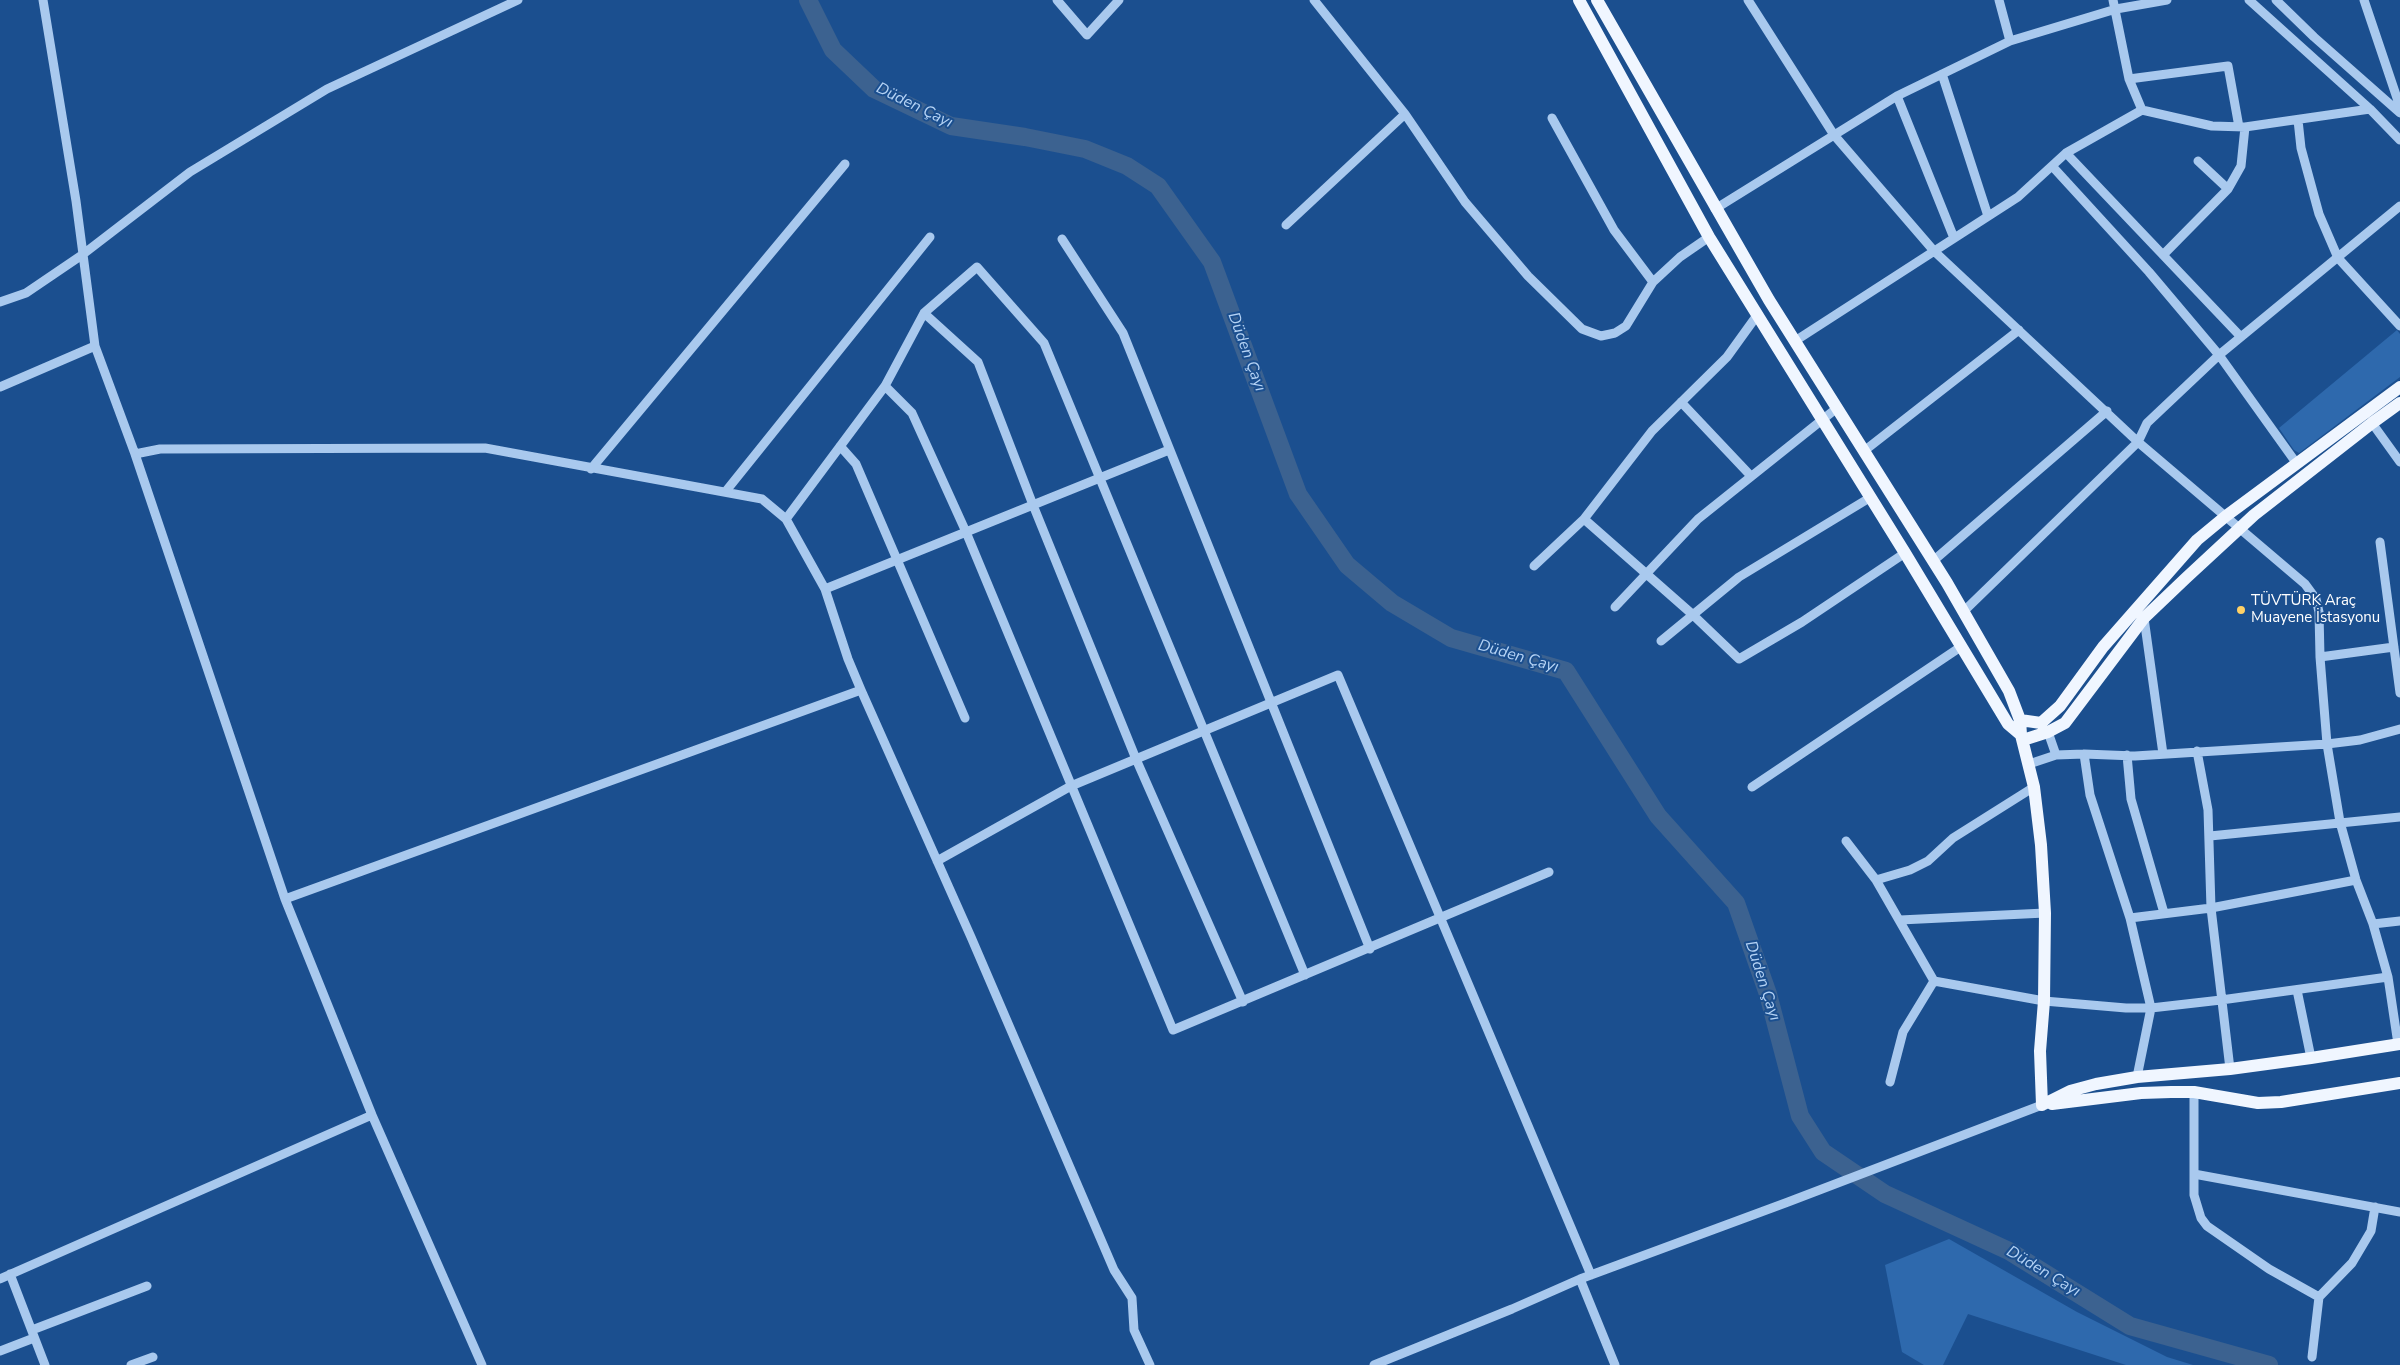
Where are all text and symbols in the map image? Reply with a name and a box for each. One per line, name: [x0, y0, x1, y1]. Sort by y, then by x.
water label: Düden Çayı: [873, 79, 955, 133]
water label: Düden Çayı: [1223, 310, 1269, 394]
place label: TÜVTÜRK Araç Muayene İstasyonu: [2251, 592, 2380, 627]
marker: TÜVTÜRK Araç Muayene İstasyonu: [2235, 604, 2247, 616]
water label: Düden Çayı: [1476, 636, 1560, 678]
water label: Düden Çayı: [1740, 939, 1784, 1023]
water label: Düden Çayı: [2003, 1242, 2083, 1302]

